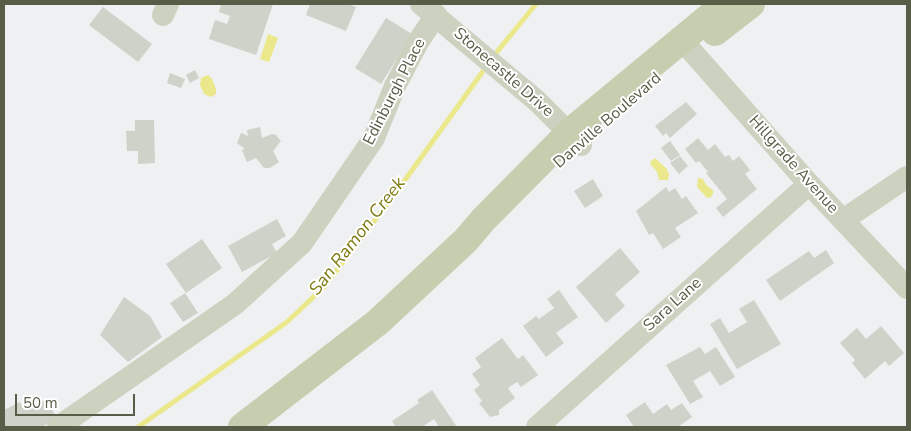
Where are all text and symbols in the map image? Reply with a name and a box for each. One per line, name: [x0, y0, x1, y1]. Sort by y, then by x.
street label: Stonecastle Drive: [449, 24, 557, 122]
street label: Edinburgh Place: [360, 36, 430, 148]
street label: Danville Boulevard: [550, 69, 666, 173]
street label: Hillgrade Avenue: [744, 112, 842, 218]
water label: San Ramon Creek: [305, 174, 411, 300]
street label: Sara Lane: [640, 274, 706, 336]
scale bar: [18, 384, 138, 416]
text: 50 m: [23, 393, 58, 413]

